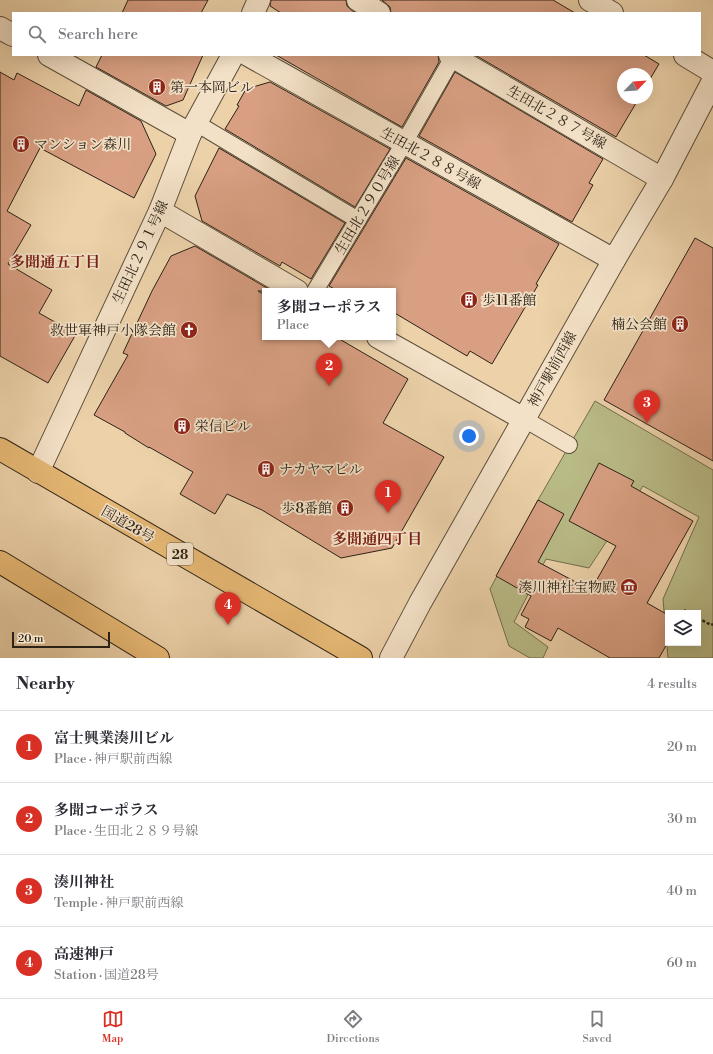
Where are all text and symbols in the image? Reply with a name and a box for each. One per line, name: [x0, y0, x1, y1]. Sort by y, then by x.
search box: [12, 12, 701, 56]
icon: search: [26, 23, 48, 45]
text: Search here: [58, 25, 138, 44]
north arrow: [617, 68, 653, 104]
building icon: 第一本岡ビル: [147, 77, 167, 97]
place label: 第一本岡ビル: [170, 79, 254, 97]
street label: 生田北２８７号線: [504, 82, 609, 154]
street label: 生田北２８８号線: [377, 124, 484, 194]
building icon: マンション森川: [11, 134, 31, 154]
place label: マンション森川: [34, 136, 131, 154]
street label: 生田北２９０号線: [331, 153, 404, 258]
street label: 生田北２９１号線: [109, 198, 173, 307]
district label: 多聞通五丁目: [10, 253, 100, 272]
popup: [262, 288, 396, 340]
building icon: 歩11番館: [459, 290, 479, 310]
place label: 歩11番館: [482, 292, 537, 310]
text: 多聞コーポラス: [277, 298, 381, 317]
building icon: 楠公会館: [670, 314, 690, 334]
place label: 楠公会館: [611, 316, 667, 334]
text: Place: [277, 317, 309, 333]
church icon: 救世軍神戸小隊会館: [179, 320, 199, 340]
place label: 救世軍神戸小隊会館: [50, 322, 176, 340]
street label: 神戸駅前西線: [525, 328, 581, 411]
pin: 2: [316, 353, 342, 386]
pin: 3: [634, 390, 660, 423]
building icon: 栄信ビル: [172, 416, 192, 436]
place label: 栄信ビル: [195, 418, 251, 436]
your location: [459, 426, 479, 446]
building icon: ナカヤマビル: [256, 459, 276, 479]
place label: ナカヤマビル: [279, 461, 363, 479]
pin: 1: [375, 480, 401, 513]
building icon: 歩8番館: [335, 498, 355, 518]
place label: 歩8番館: [281, 500, 332, 518]
street label: 国道28号: [98, 502, 157, 547]
district label: 多聞通四丁目: [332, 530, 422, 549]
road number: 28: [167, 543, 193, 565]
museum icon: 湊川神社宝物殿: [619, 577, 639, 597]
place label: 湊川神社宝物殿: [518, 579, 616, 597]
pin: 4: [215, 592, 241, 625]
map controls: [665, 610, 701, 646]
button: layers: [665, 610, 701, 646]
scale bar: [12, 630, 110, 649]
text: 20 m: [18, 632, 43, 646]
text: Nearby: [16, 673, 75, 695]
text: 4 results: [647, 676, 697, 692]
text: 富士興業湊川ビル: [54, 729, 174, 748]
text: 1: [26, 739, 32, 755]
text: 20 m: [667, 739, 697, 755]
text: Place · 神戸駅前西線: [54, 751, 172, 767]
text: 多聞コーポラス: [54, 801, 159, 820]
text: 2: [25, 811, 33, 827]
text: 30 m: [667, 811, 697, 827]
text: Place · 生田北２８９号線: [54, 823, 198, 839]
text: 湊川神社: [54, 873, 114, 892]
text: 3: [25, 883, 33, 899]
text: 40 m: [667, 883, 697, 899]
text: Temple · 神戸駅前西線: [54, 895, 183, 911]
text: 高速神戸: [54, 945, 114, 964]
text: 4: [25, 955, 33, 971]
text: 60 m: [666, 955, 697, 971]
text: Station · 国道28号: [54, 967, 159, 983]
tab: Map: [102, 1008, 124, 1046]
tab: Directions: [327, 1008, 380, 1046]
tab: Saved: [583, 1008, 611, 1046]

